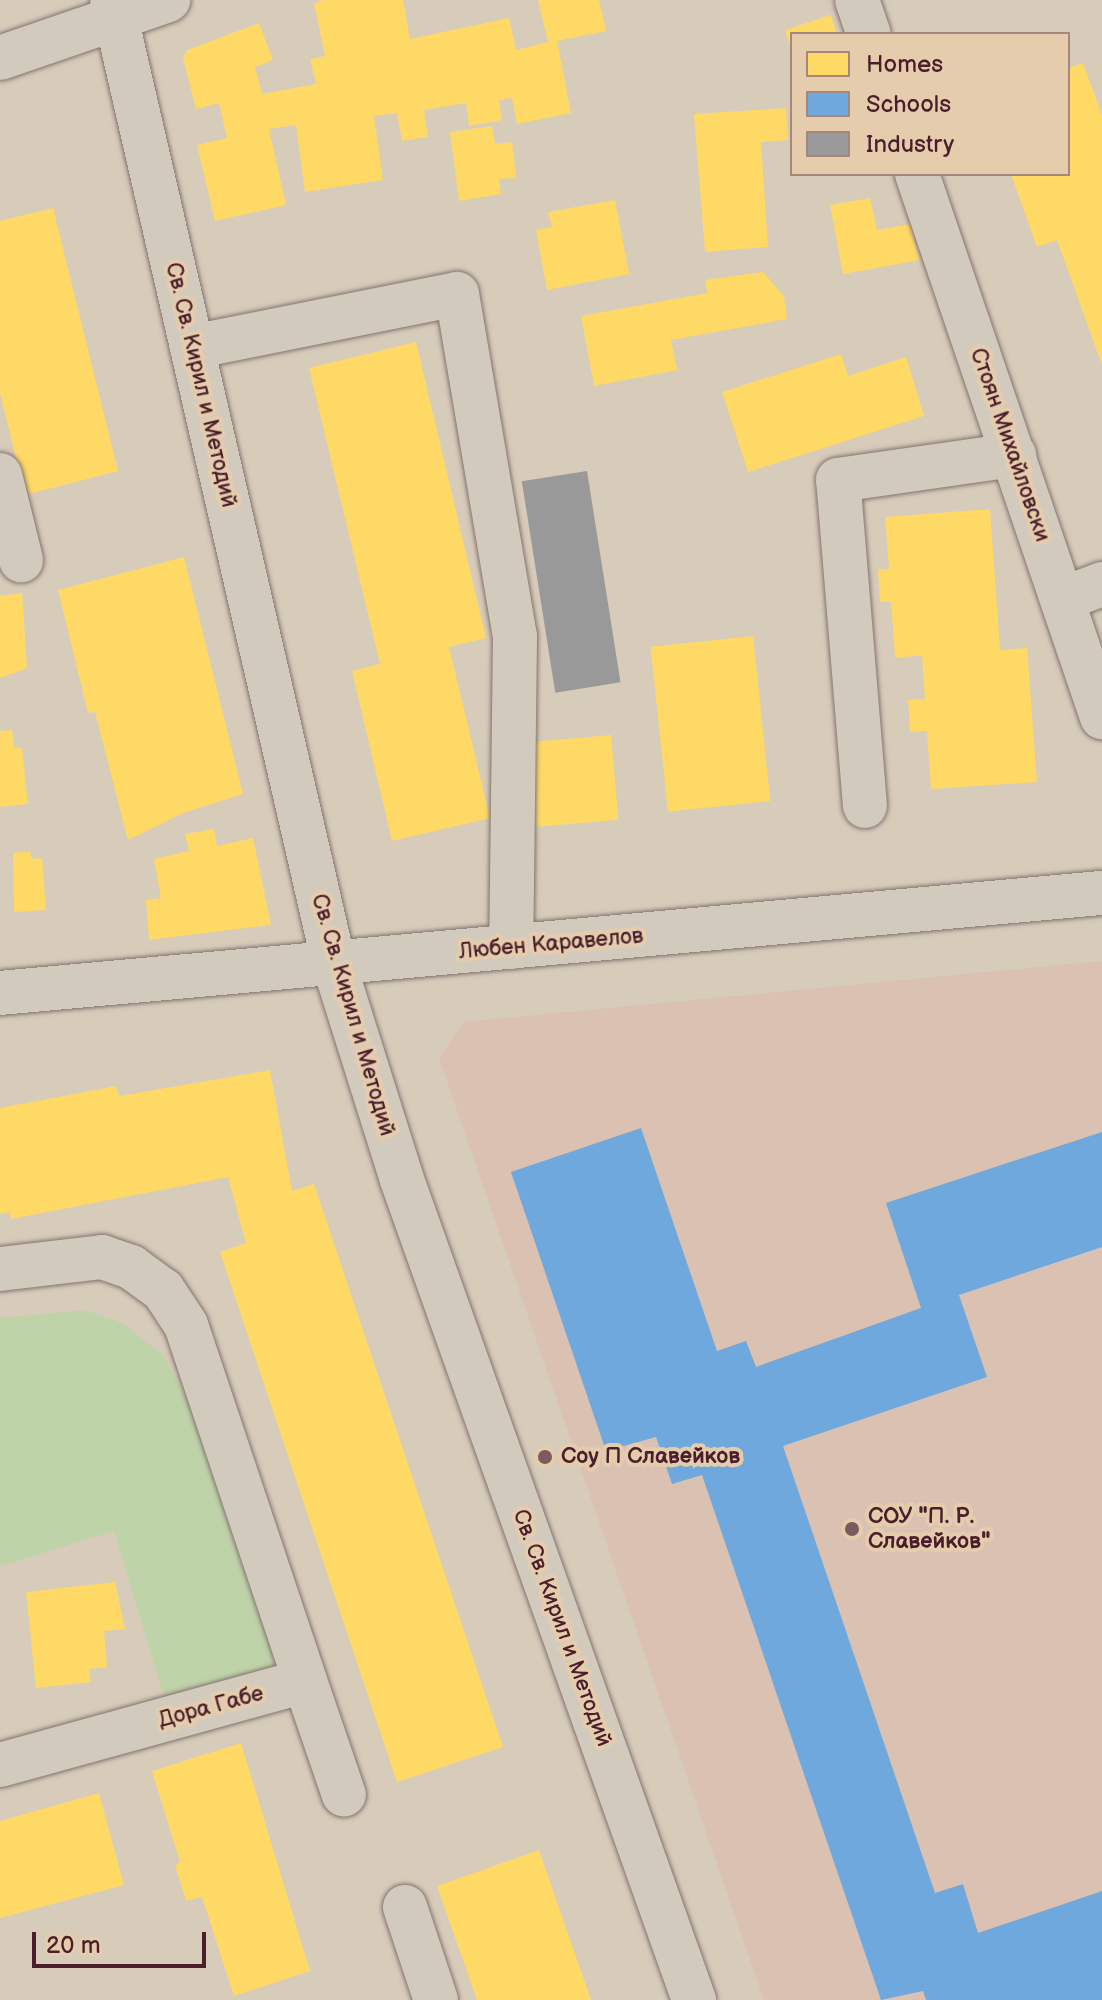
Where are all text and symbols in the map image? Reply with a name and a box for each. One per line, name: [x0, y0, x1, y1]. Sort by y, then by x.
legend: [790, 32, 1070, 176]
text: Homes: [866, 50, 943, 79]
text: Schools: [866, 90, 951, 119]
text: Industry: [866, 130, 954, 159]
street label: Св. Св. Кирил и Методий: [160, 260, 242, 510]
street label: Стоян Михайловски: [964, 345, 1056, 545]
street label: Св. Св. Кирил и Методий: [306, 891, 400, 1139]
street label: Любен Каравелов: [458, 923, 644, 965]
place label: Соу П Славейков: [561, 1444, 740, 1470]
marker: Соу П Славейков: [536, 1448, 554, 1466]
place label: СОУ "П. Р. Славейков": [868, 1503, 991, 1554]
street label: Св. Св. Кирил и Методий: [507, 1506, 617, 1750]
marker: СОУ "П. Р. Славейков": [843, 1520, 861, 1538]
street label: Дора Габе: [155, 1680, 267, 1734]
scale bar: [36, 1916, 210, 1966]
text: 20 m: [46, 1931, 101, 1960]

